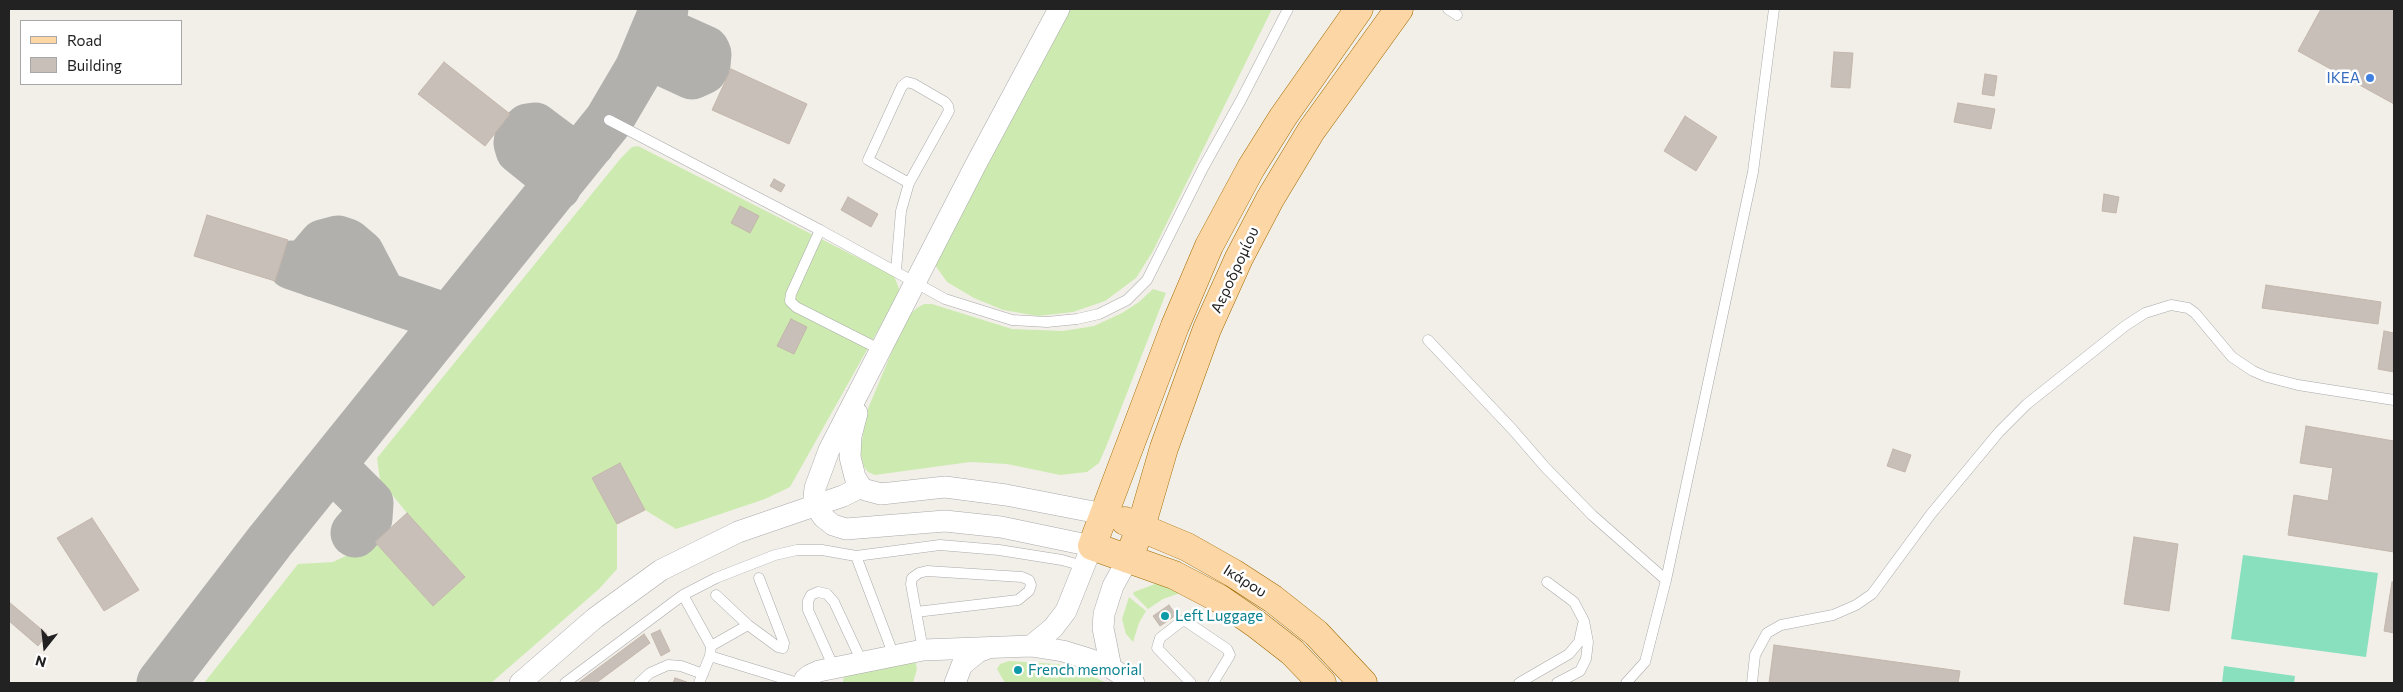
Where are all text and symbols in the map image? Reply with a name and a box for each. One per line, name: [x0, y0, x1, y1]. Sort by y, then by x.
legend: [20, 20, 182, 85]
text: Road: [67, 31, 102, 49]
text: Building: [67, 56, 122, 74]
place label: IKEA: [2326, 69, 2360, 87]
marker: IKEA: [2364, 72, 2376, 84]
street label: Αεροδρομίου: [1207, 224, 1263, 316]
street label: Ικάρου: [1220, 561, 1270, 601]
place label: Left Luggage: [1175, 607, 1263, 625]
marker: Left Luggage: [1159, 610, 1171, 622]
north arrow: [20, 622, 70, 672]
text: N: [33, 652, 48, 672]
place label: French memorial: [1028, 661, 1142, 679]
marker: French memorial: [1012, 664, 1024, 676]

